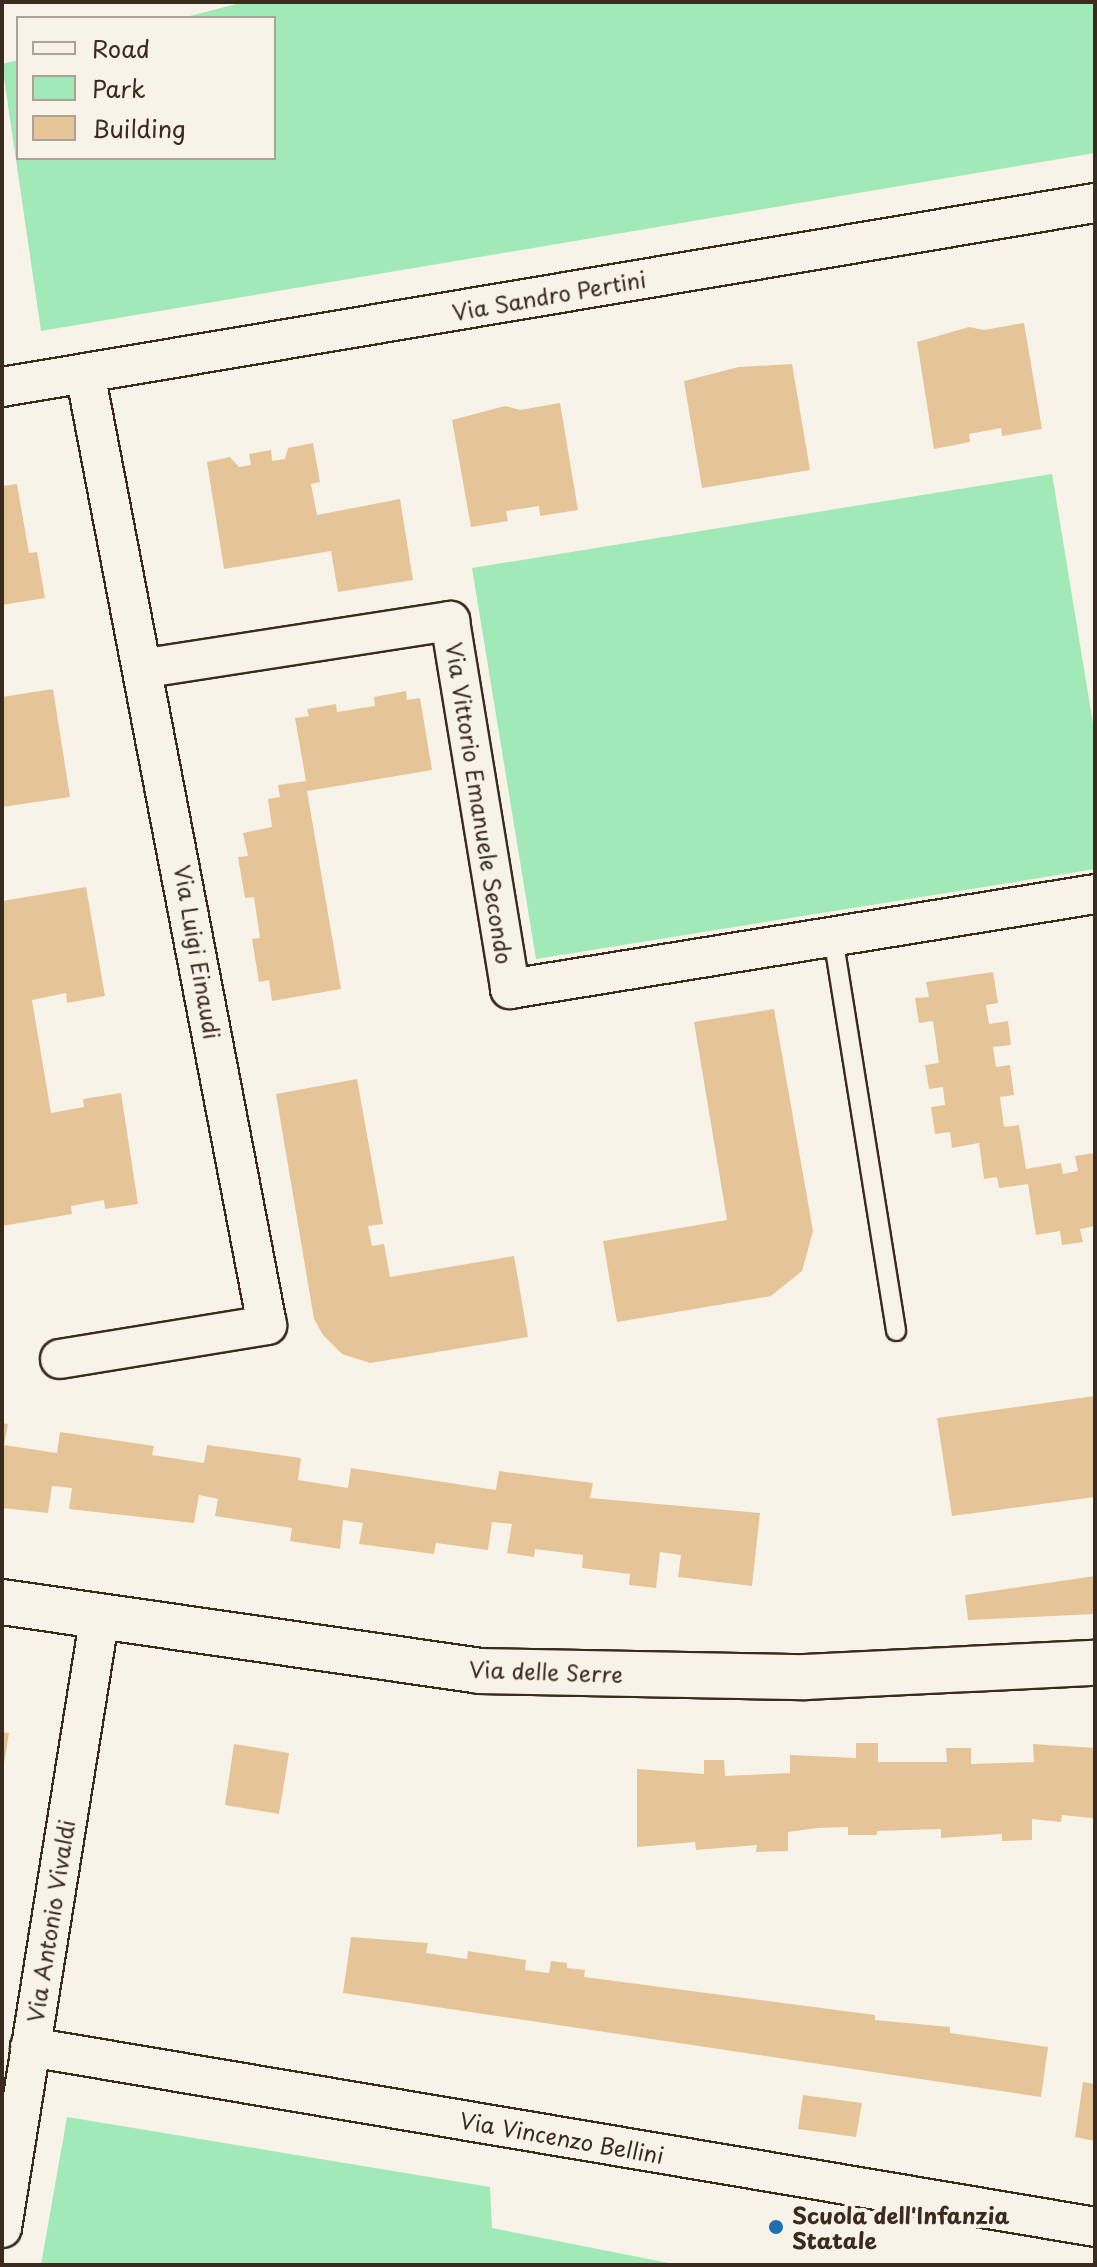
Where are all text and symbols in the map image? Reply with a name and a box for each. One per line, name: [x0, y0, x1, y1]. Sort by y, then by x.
legend: [16, 16, 276, 160]
text: Road: [92, 30, 150, 66]
text: Park: [92, 70, 146, 106]
text: Building: [92, 110, 186, 146]
street label: Via Sandro Pertini: [451, 265, 647, 325]
street label: Via Vittorio Emanuele Secondo: [442, 640, 518, 966]
street label: Via Luigi Einaudi: [170, 862, 226, 1042]
street label: Via delle Serre: [469, 1655, 623, 1687]
street label: Via Antonio Vivaldi: [21, 1818, 79, 2024]
street label: Via Vincenzo Bellini: [459, 2106, 665, 2168]
place label: Scuola dell'Infanzia Statale: [792, 2201, 1012, 2252]
marker: Scuola dell'Infanzia Statale: [767, 2218, 785, 2236]

